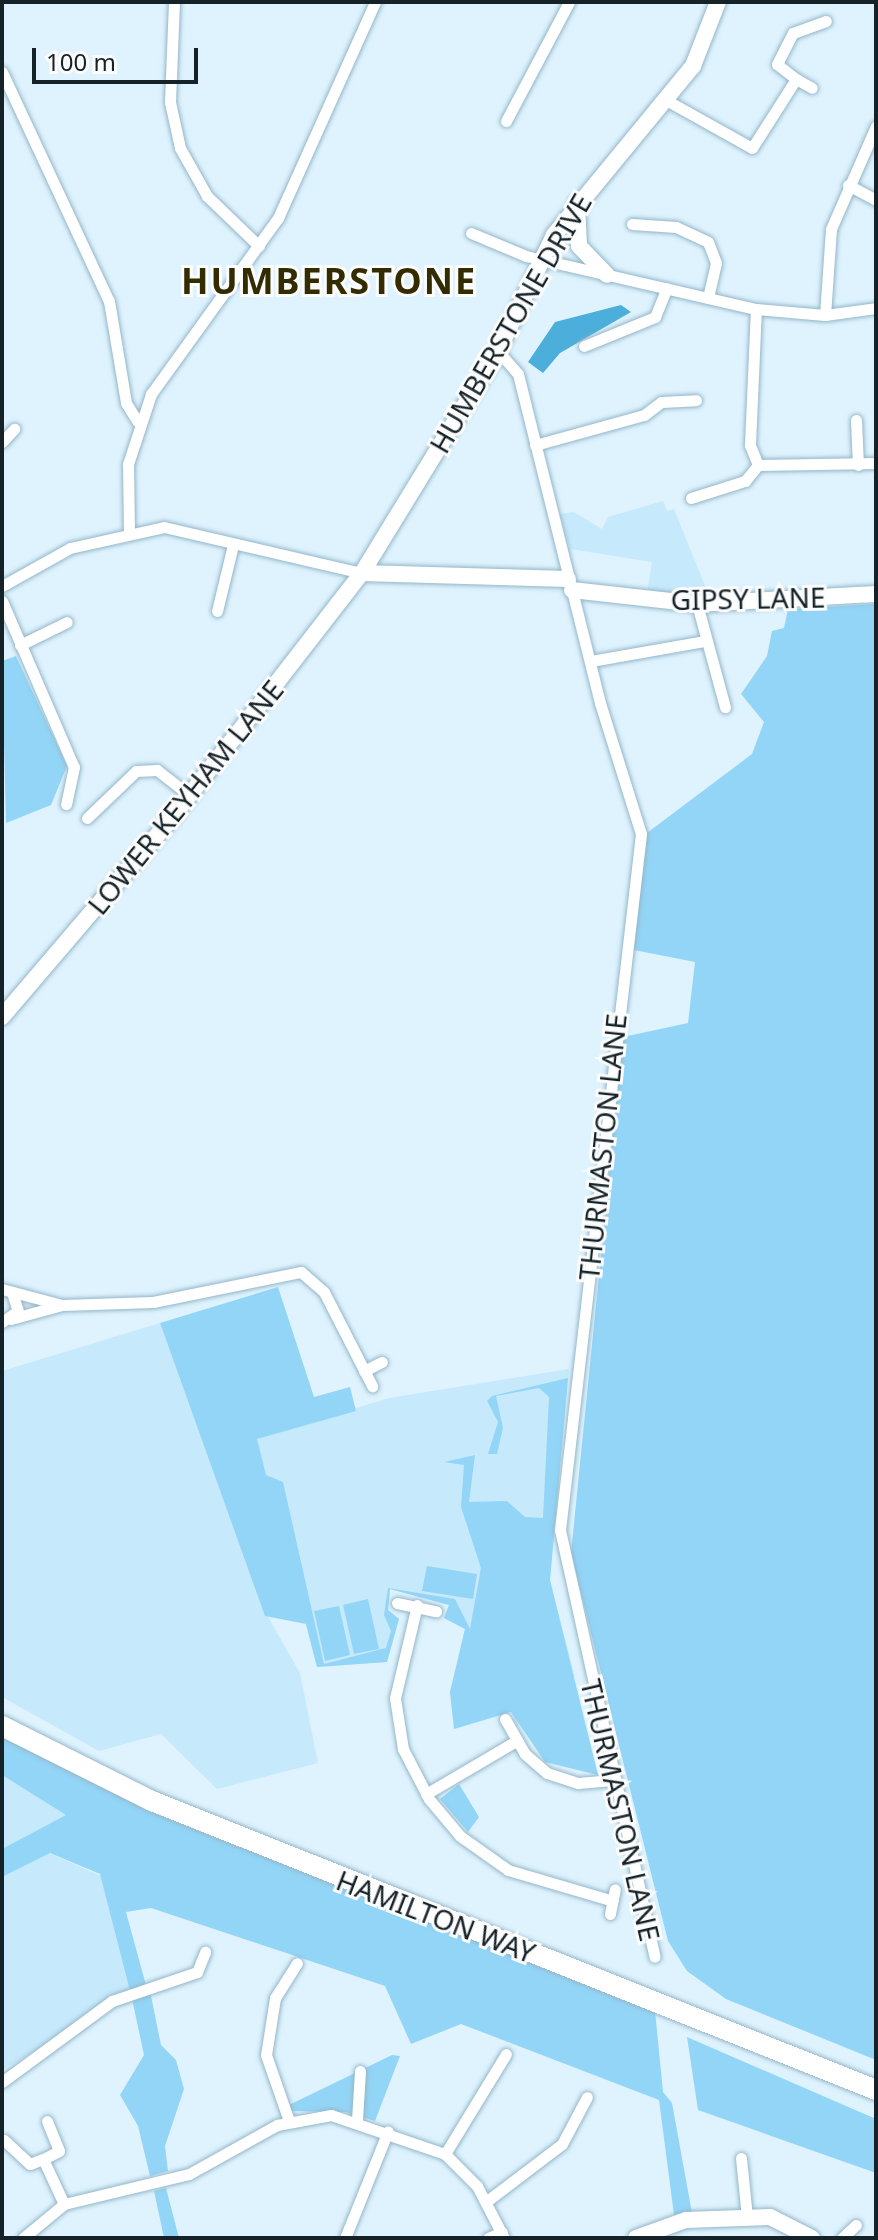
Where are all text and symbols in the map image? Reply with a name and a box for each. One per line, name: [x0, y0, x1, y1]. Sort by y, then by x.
scale bar: [36, 32, 202, 82]
text: 100 m: [46, 45, 116, 78]
street label: HUMBERSTONE DRIVE: [422, 187, 598, 459]
district label: HUMBERSTONE: [181, 259, 477, 303]
street label: GIPSY LANE: [670, 580, 826, 616]
street label: LOWER KEYHAM LANE: [80, 673, 290, 921]
street label: THURMASTON LANE: [571, 1012, 633, 1282]
street label: THURMASTON LANE: [575, 1676, 667, 1944]
street label: HAMILTON WAY: [332, 1863, 540, 1969]

